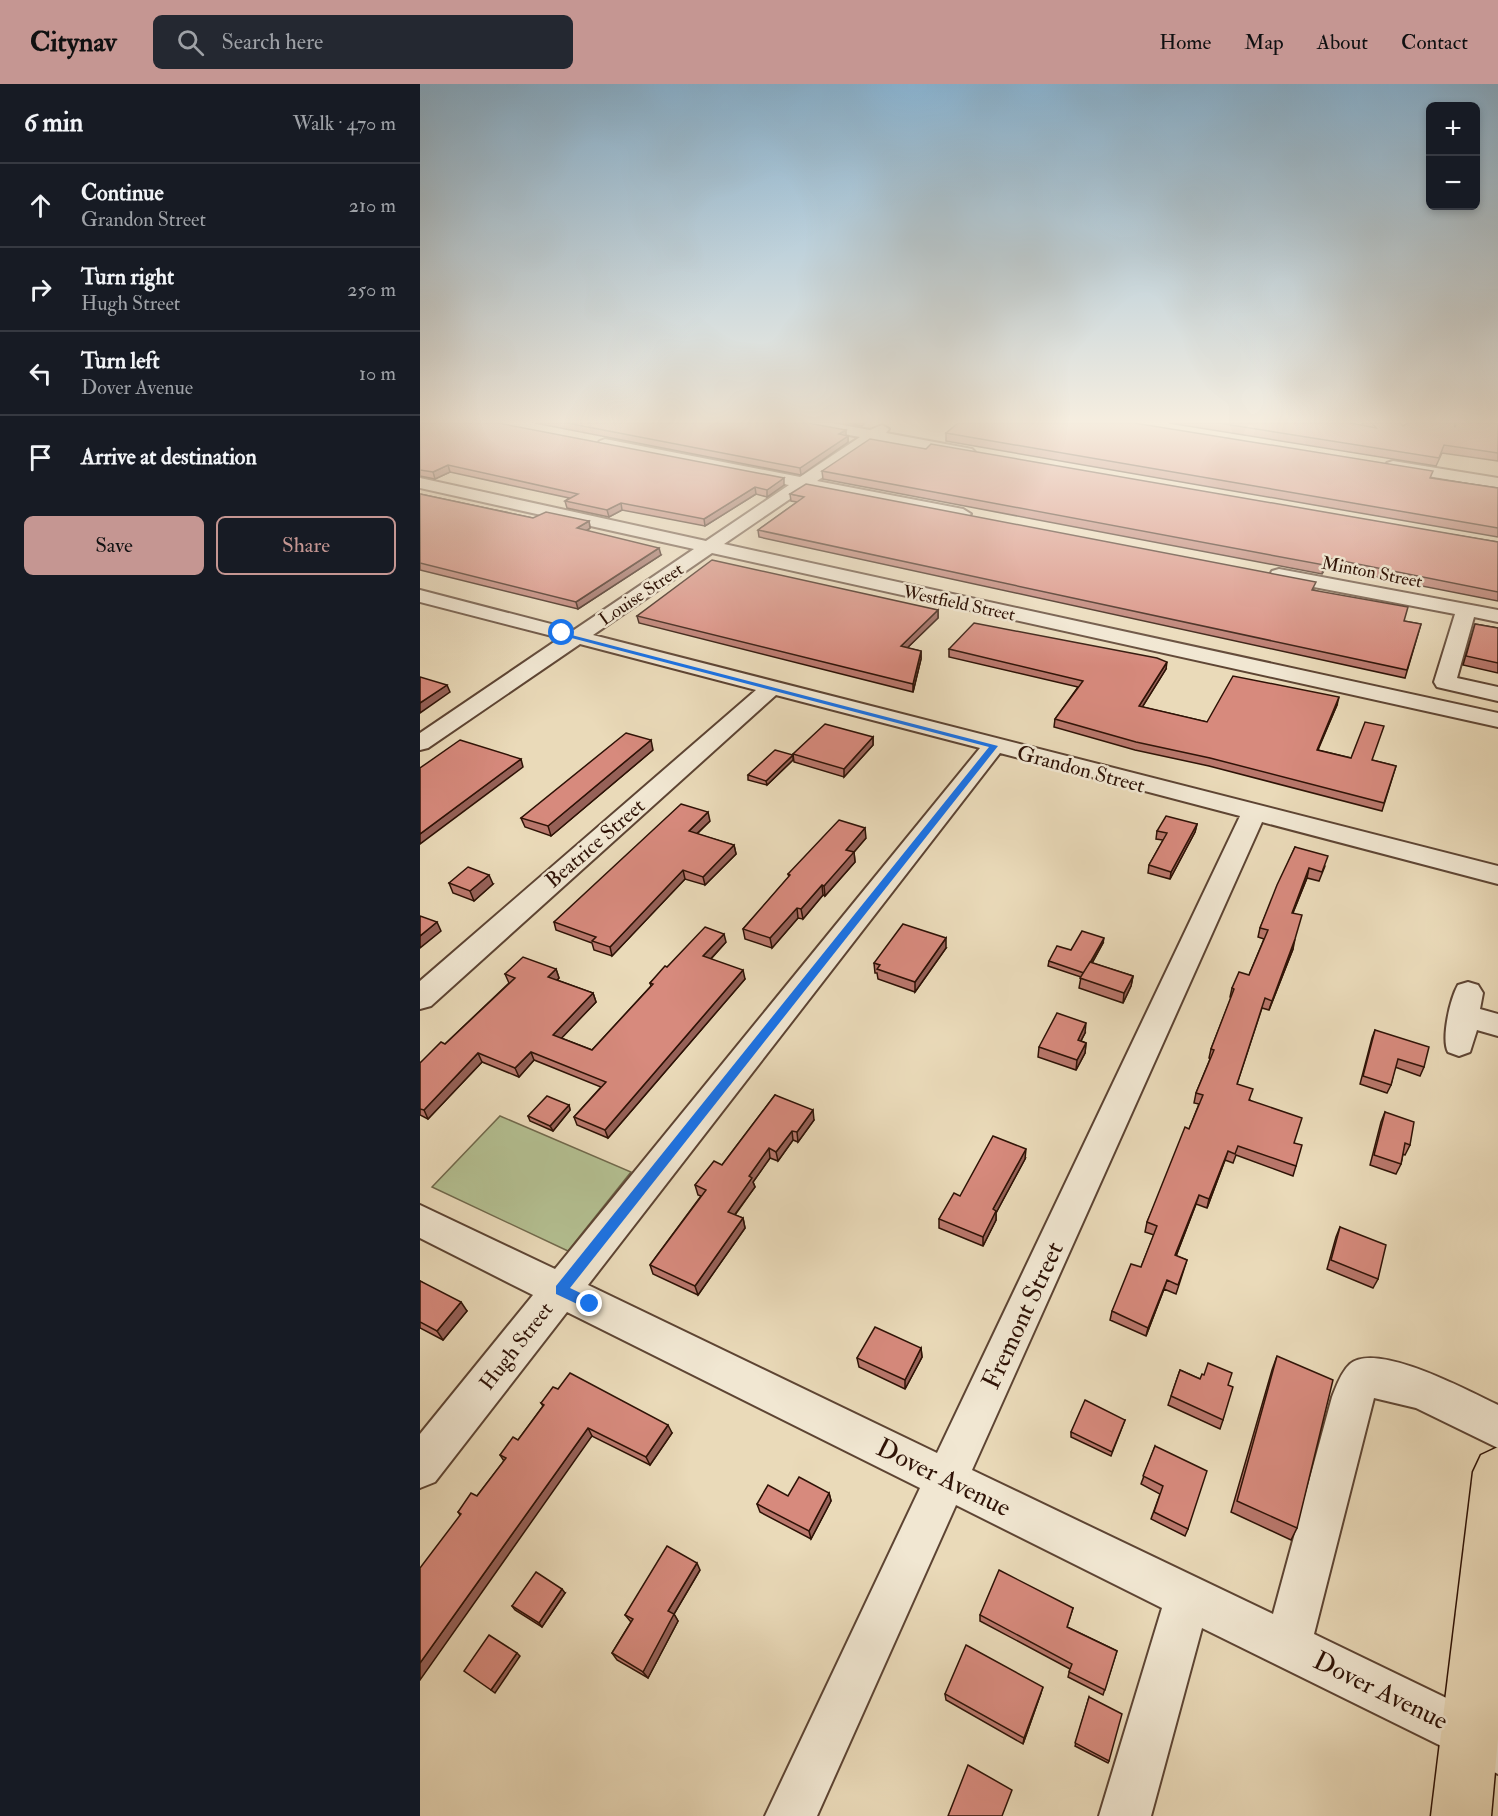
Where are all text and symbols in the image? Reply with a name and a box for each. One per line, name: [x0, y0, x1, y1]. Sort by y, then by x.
search box: [153, 15, 573, 69]
text: Citynav: [30, 25, 117, 60]
icon: search: [174, 26, 207, 59]
text: Search here: [222, 28, 323, 56]
text: Home: [1159, 29, 1211, 56]
text: Map: [1244, 29, 1284, 56]
text: About: [1317, 29, 1368, 56]
text: Contact: [1401, 29, 1468, 56]
map controls: [1426, 102, 1480, 210]
button: +: [1426, 102, 1480, 156]
text: 6 min: [24, 107, 83, 139]
text: Walk · 470 m: [293, 111, 396, 136]
button: −: [1426, 156, 1480, 210]
text: Continue: [81, 179, 164, 207]
icon: ahead: [24, 189, 57, 222]
text: 210 m: [349, 193, 396, 218]
text: Grandon Street: [81, 207, 206, 232]
text: Turn right: [81, 263, 174, 291]
icon: right: [24, 273, 57, 306]
text: 250 m: [347, 277, 396, 302]
text: Hugh Street: [81, 291, 180, 316]
text: Turn left: [81, 347, 160, 375]
icon: left: [24, 357, 57, 390]
text: 10 m: [359, 361, 396, 386]
text: Dover Avenue: [81, 375, 193, 400]
icon: arrive: [24, 441, 57, 474]
text: Arrive at destination: [81, 443, 257, 471]
button: Save: [24, 516, 204, 575]
button: Share: [216, 516, 396, 575]
street label: Minton Street: [1320, 551, 1424, 594]
street label: Louise Street: [595, 558, 688, 631]
street label: Westfield Street: [900, 580, 1017, 627]
route start: [548, 619, 574, 645]
street label: Grandon Street: [1014, 739, 1148, 800]
street label: Beatrice Street: [540, 793, 651, 894]
street label: Fremont Street: [975, 1237, 1071, 1394]
route end: [576, 1290, 602, 1316]
street label: Hugh Street: [474, 1297, 559, 1396]
street label: Dover Avenue: [871, 1432, 1016, 1524]
street label: Dover Avenue: [1308, 1645, 1453, 1737]

